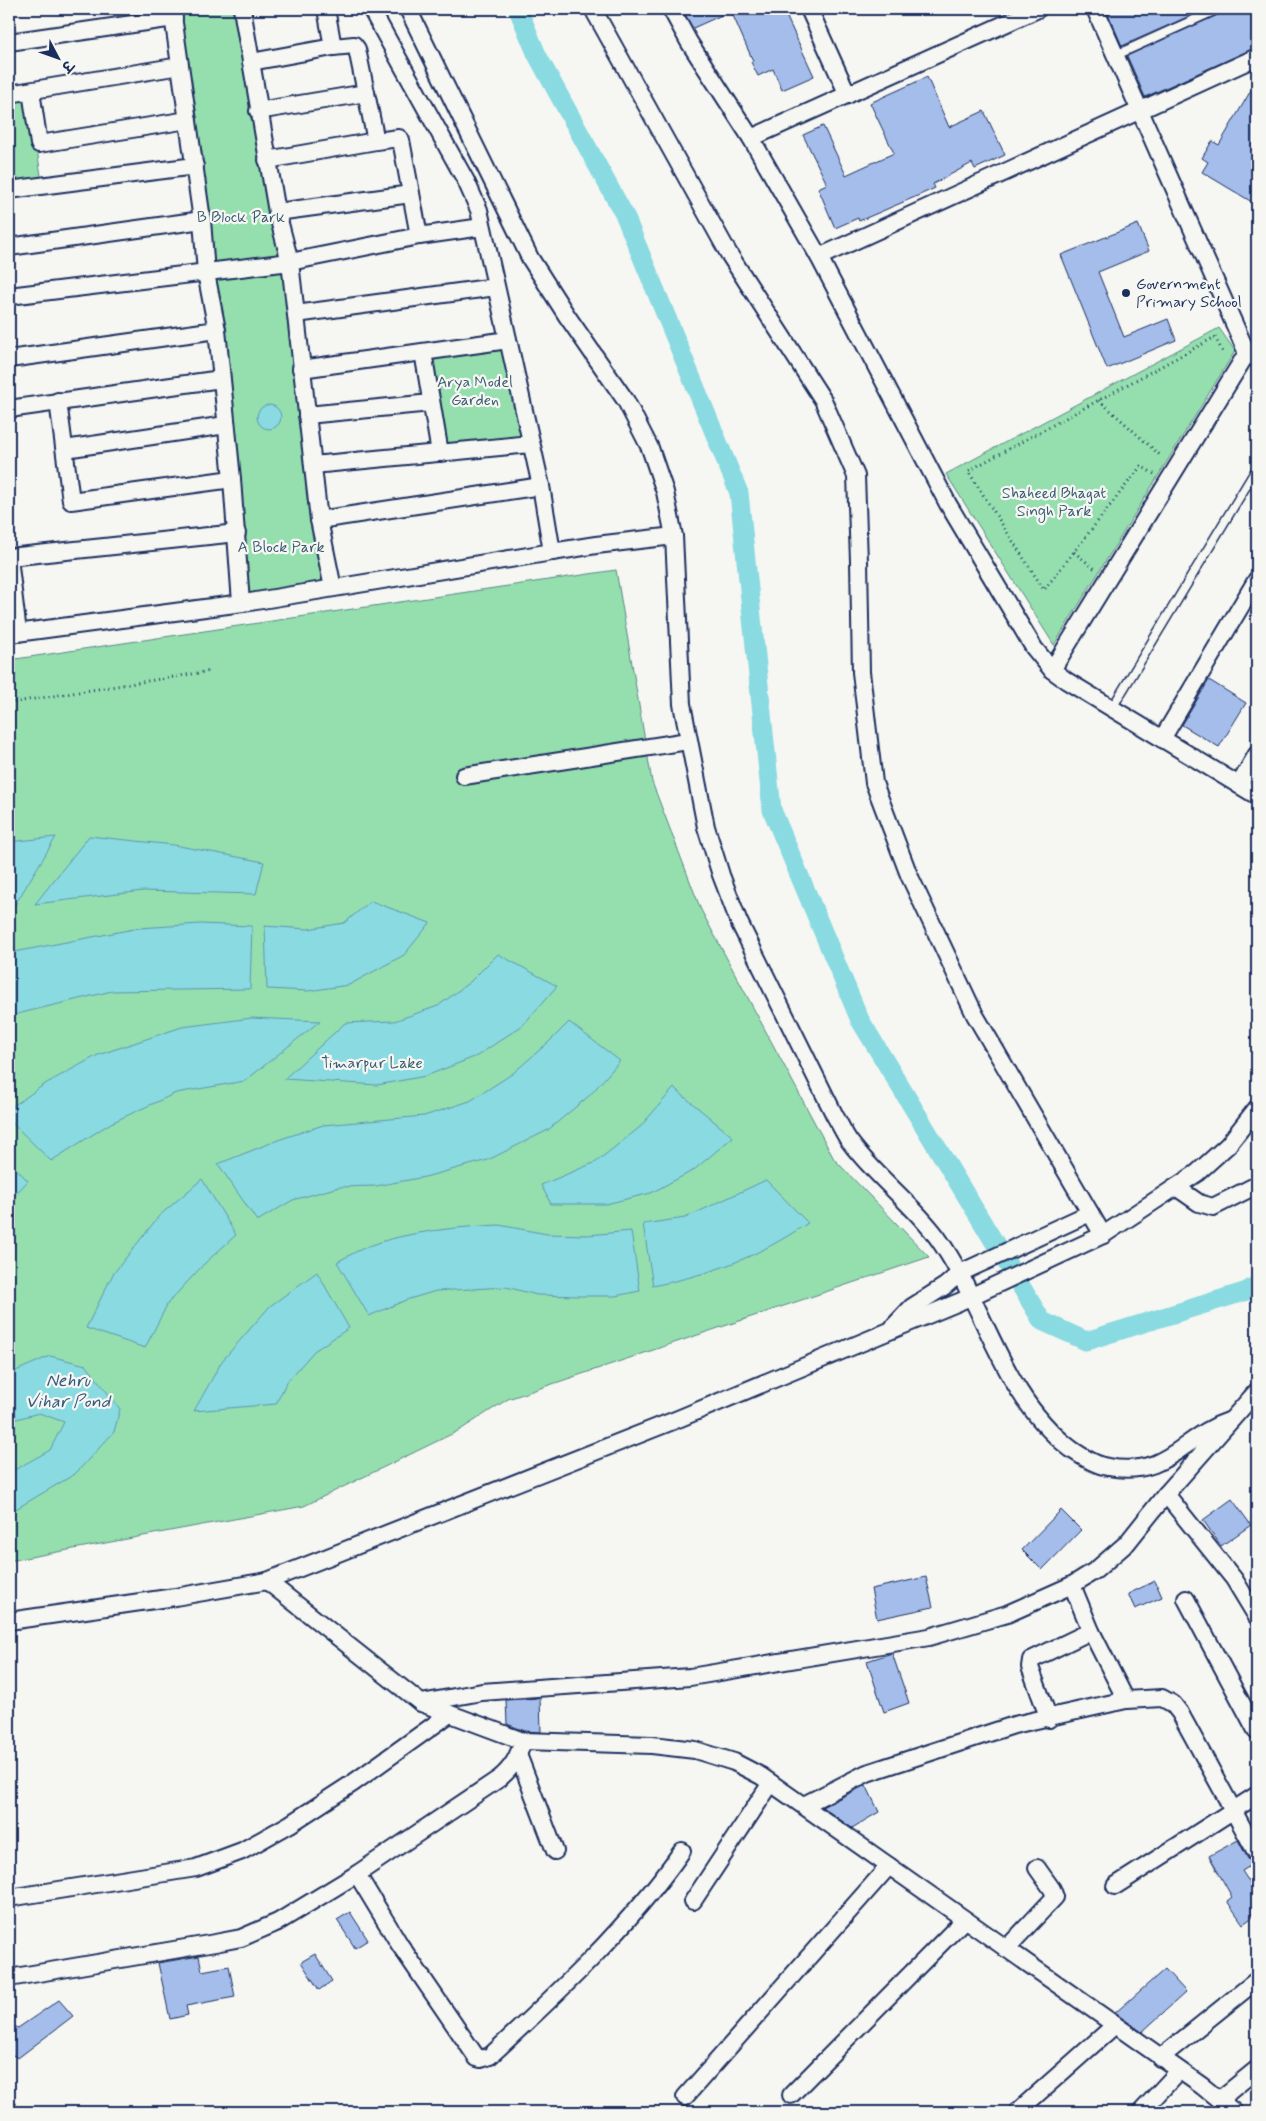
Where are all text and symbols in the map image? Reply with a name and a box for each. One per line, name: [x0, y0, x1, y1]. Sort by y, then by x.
north arrow: [32, 32, 82, 82]
text: उ: [56, 55, 78, 77]
park label: B Block Park: [197, 207, 285, 228]
place label: Government Primary School: [1136, 274, 1242, 313]
marker: Government Primary School: [1120, 287, 1132, 299]
park label: Arya Model Garden: [437, 372, 513, 411]
park label: Shaheed Bhagat Singh Park: [1002, 483, 1106, 523]
park label: A Block Park: [238, 537, 324, 558]
park label: Timarpur Lake: [321, 1053, 423, 1074]
water label: Nehru Vihar Pond: [26, 1369, 112, 1414]

